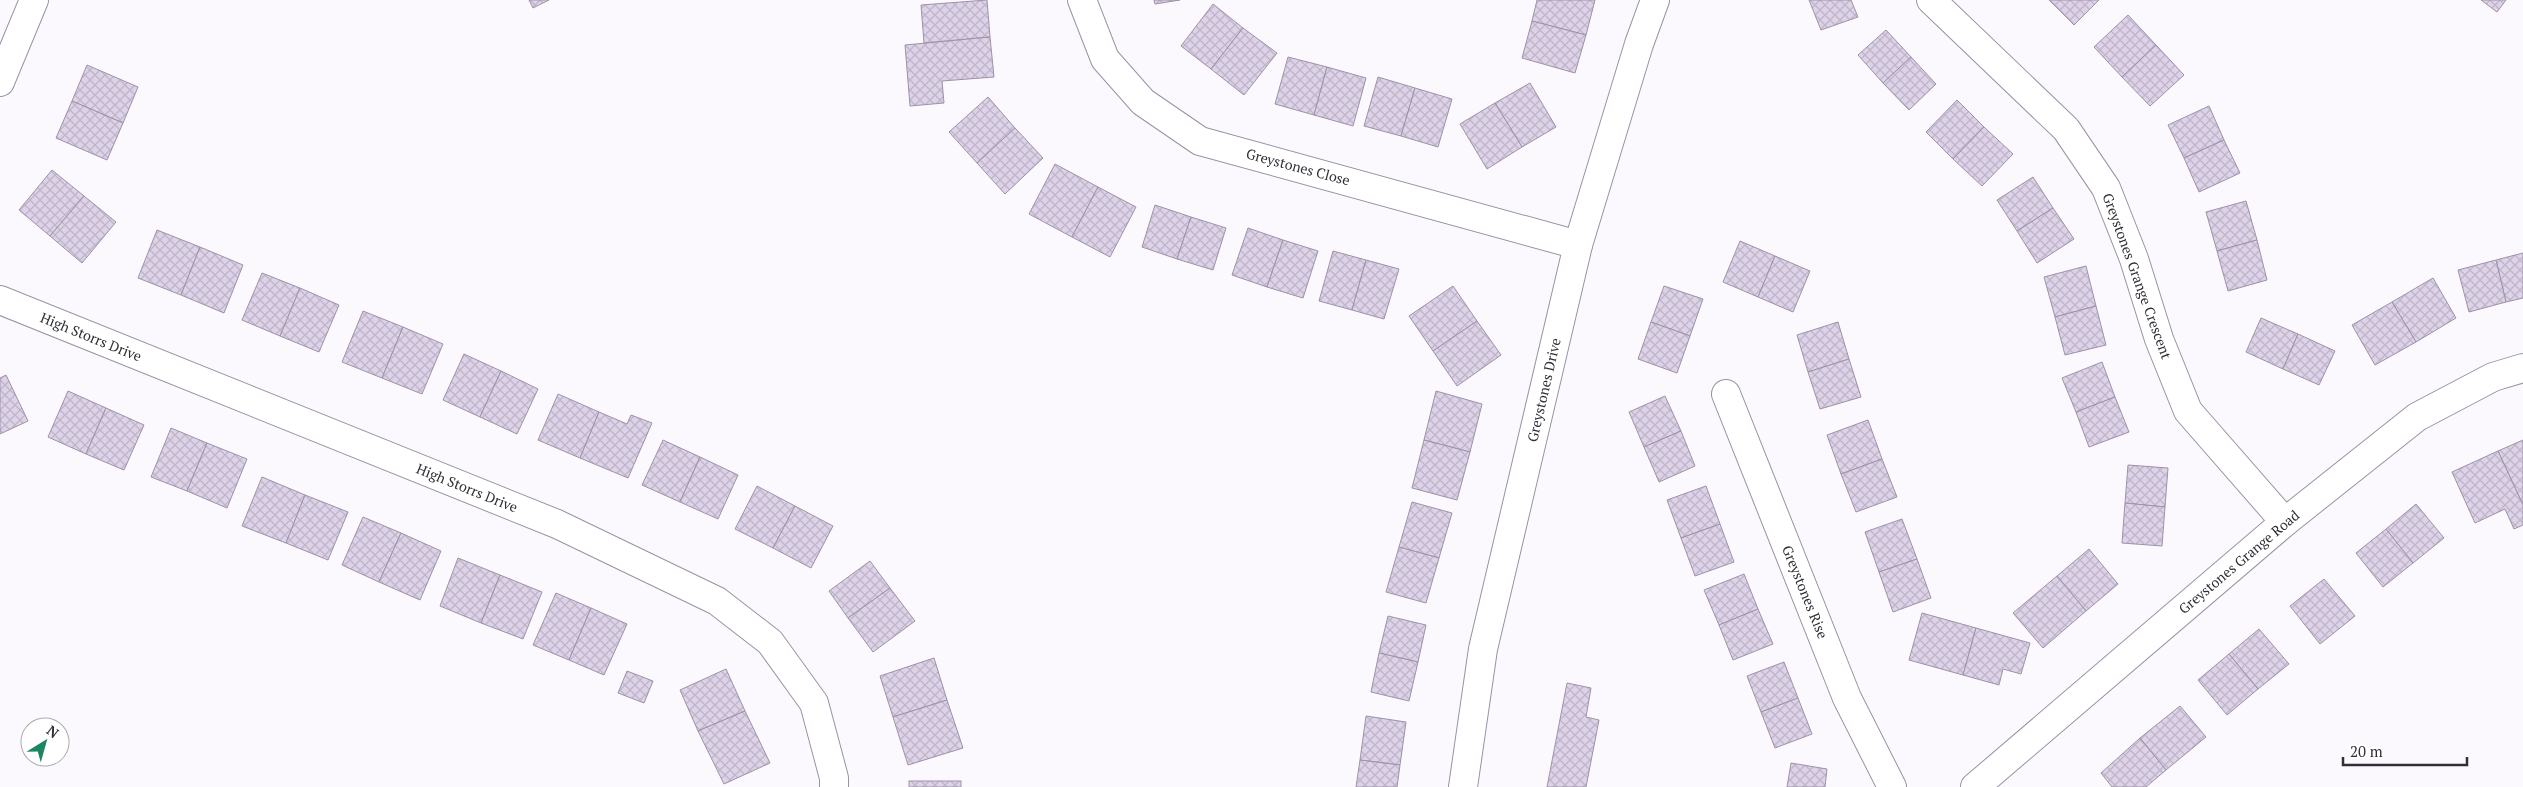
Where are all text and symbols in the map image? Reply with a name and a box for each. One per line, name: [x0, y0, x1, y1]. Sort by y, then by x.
street label: Greystones Close: [1244, 144, 1352, 190]
street label: Greystones Grange Crescent: [2099, 190, 2177, 362]
street label: High Storrs Drive: [38, 308, 145, 365]
street label: Greystones Drive: [1522, 336, 1565, 444]
street label: High Storrs Drive: [414, 459, 521, 516]
street label: Greystones Grange Road: [2174, 505, 2303, 618]
street label: Greystones Rise: [1778, 542, 1833, 641]
north arrow: [20, 717, 70, 767]
text: N: [43, 720, 63, 742]
scale bar: [2343, 734, 2467, 766]
text: 20 m: [2350, 741, 2383, 761]

